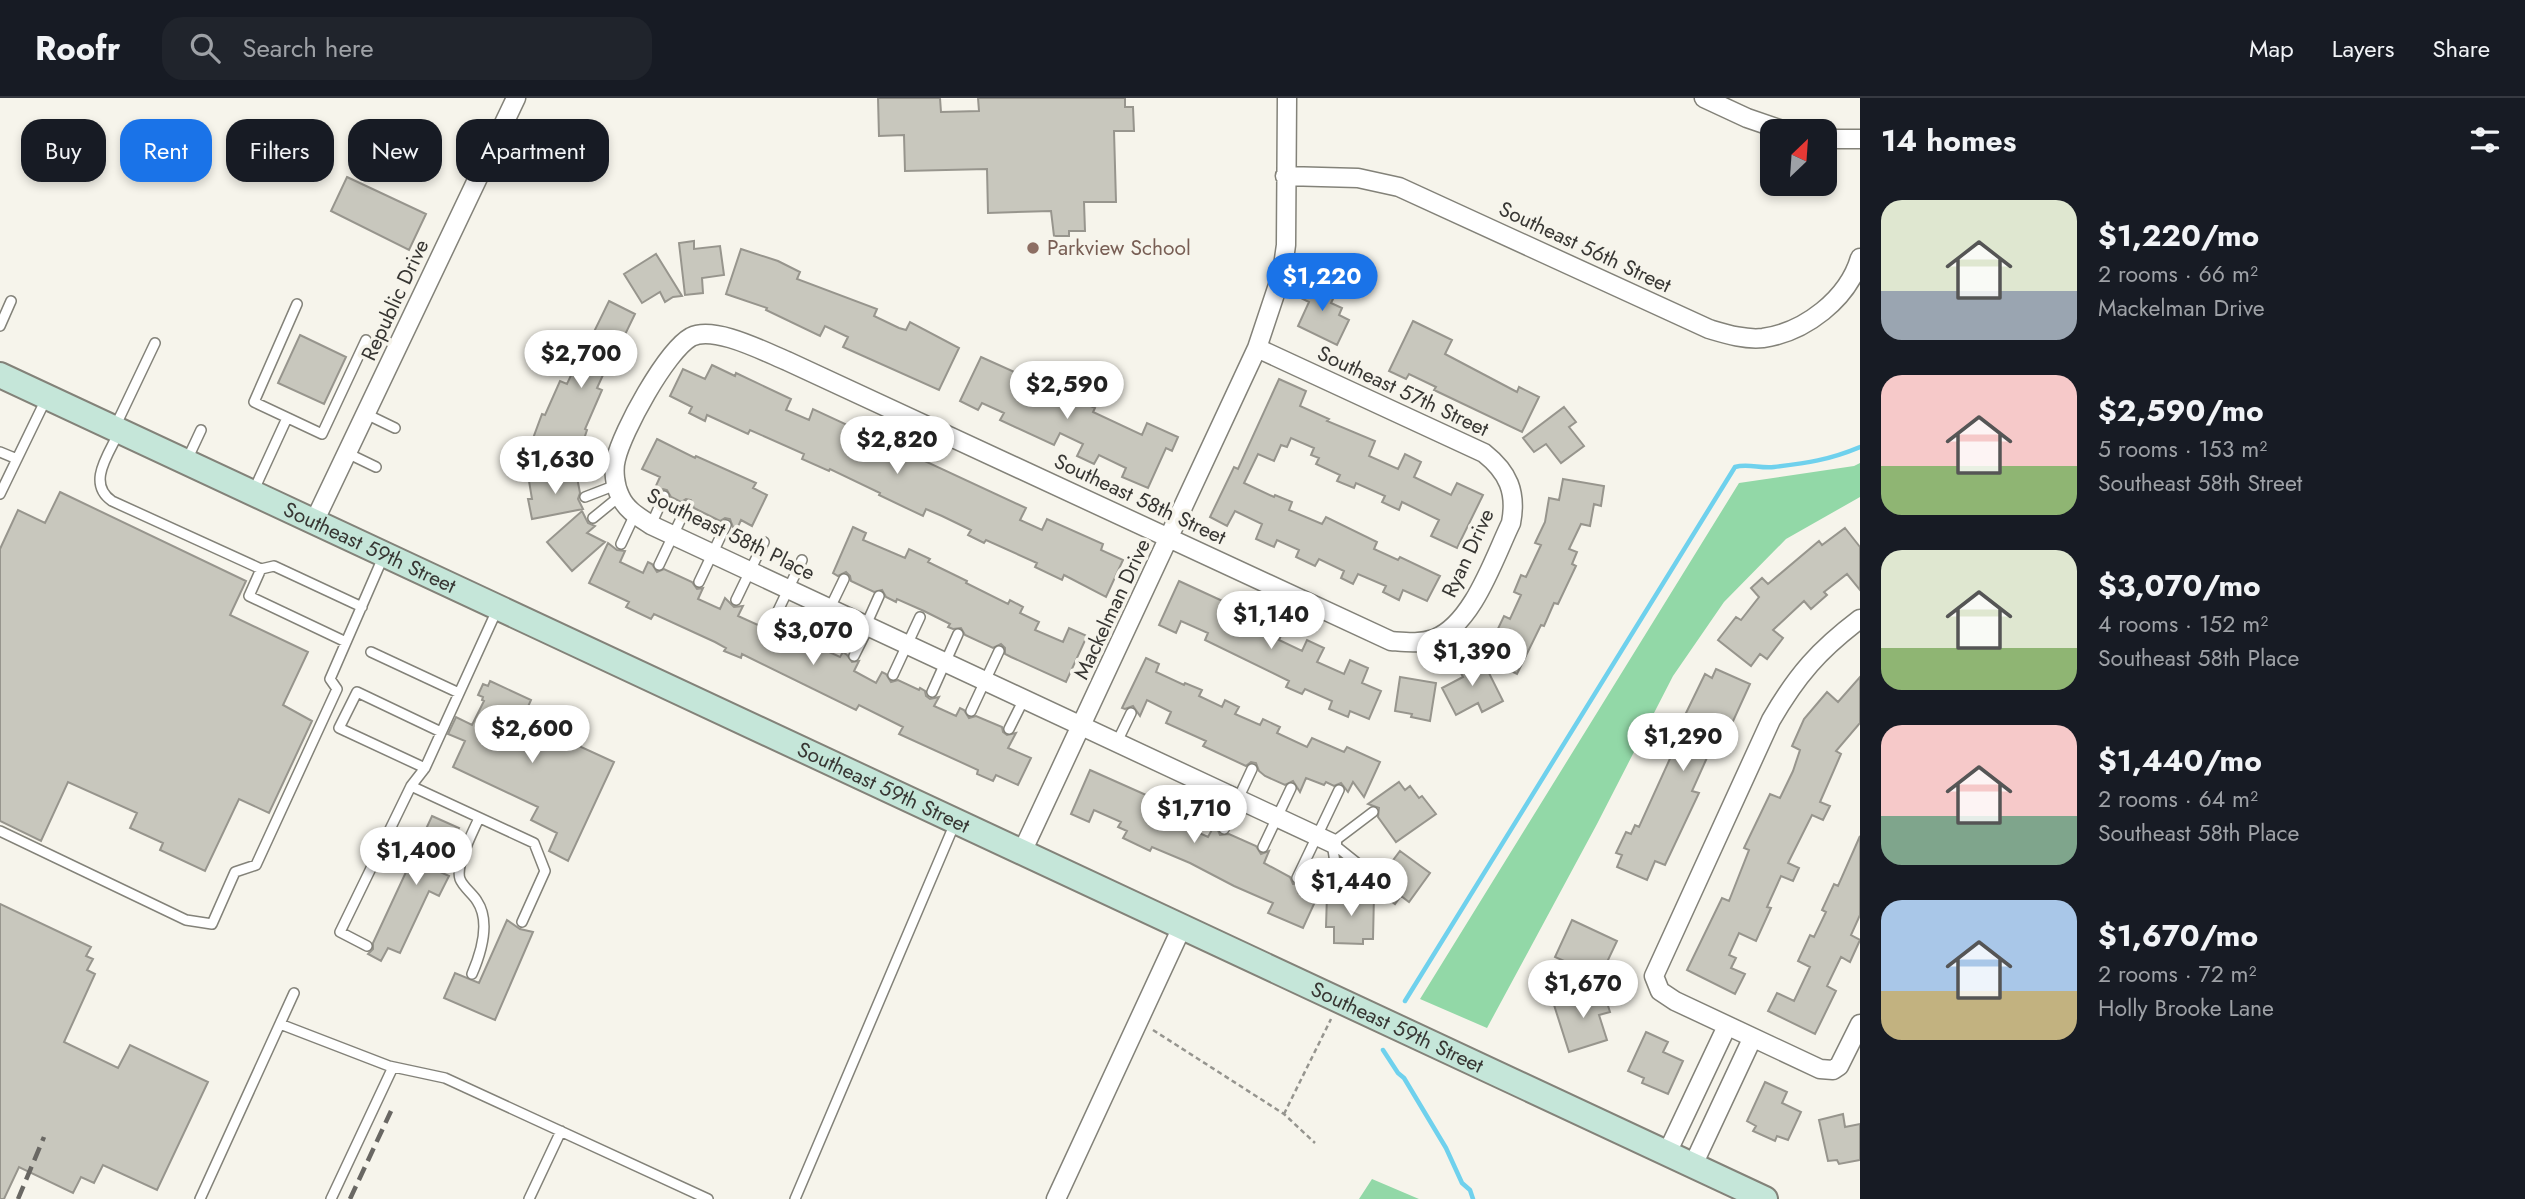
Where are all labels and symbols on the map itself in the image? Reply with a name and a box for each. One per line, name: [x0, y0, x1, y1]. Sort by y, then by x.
north arrow: [1760, 119, 1838, 196]
street label: Southeast 56th Street: [1494, 194, 1676, 300]
place label: Parkview School: [1047, 233, 1191, 263]
street label: Republic Drive: [354, 234, 436, 366]
marker: Parkview School: [1025, 240, 1041, 256]
pin: $1,220: [1265, 254, 1379, 313]
pin: $2,700: [524, 330, 638, 390]
street label: Southeast 57th Street: [1312, 338, 1494, 444]
pin: $2,590: [1010, 362, 1124, 421]
pin: $2,820: [840, 416, 954, 476]
pin: $1,630: [498, 436, 612, 496]
street label: Southeast 58th Street: [1049, 446, 1231, 552]
street label: Southeast 58th Place: [642, 480, 820, 588]
street label: Southeast 59th Street: [278, 494, 461, 601]
street label: Ryan Drive: [1434, 503, 1502, 602]
street label: Mackelman Drive: [1066, 534, 1158, 684]
pin: $1,140: [1214, 592, 1328, 651]
pin: $3,070: [756, 608, 870, 667]
pin: $1,390: [1415, 628, 1529, 688]
pin: $2,600: [475, 706, 589, 765]
pin: $1,290: [1626, 714, 1740, 773]
street label: Southeast 59th Street: [792, 734, 975, 841]
pin: $1,710: [1137, 786, 1251, 845]
pin: $1,400: [359, 828, 473, 887]
pin: $1,440: [1294, 858, 1408, 918]
pin: $1,670: [1526, 960, 1640, 1020]
street label: Southeast 59th Street: [1306, 974, 1488, 1081]

